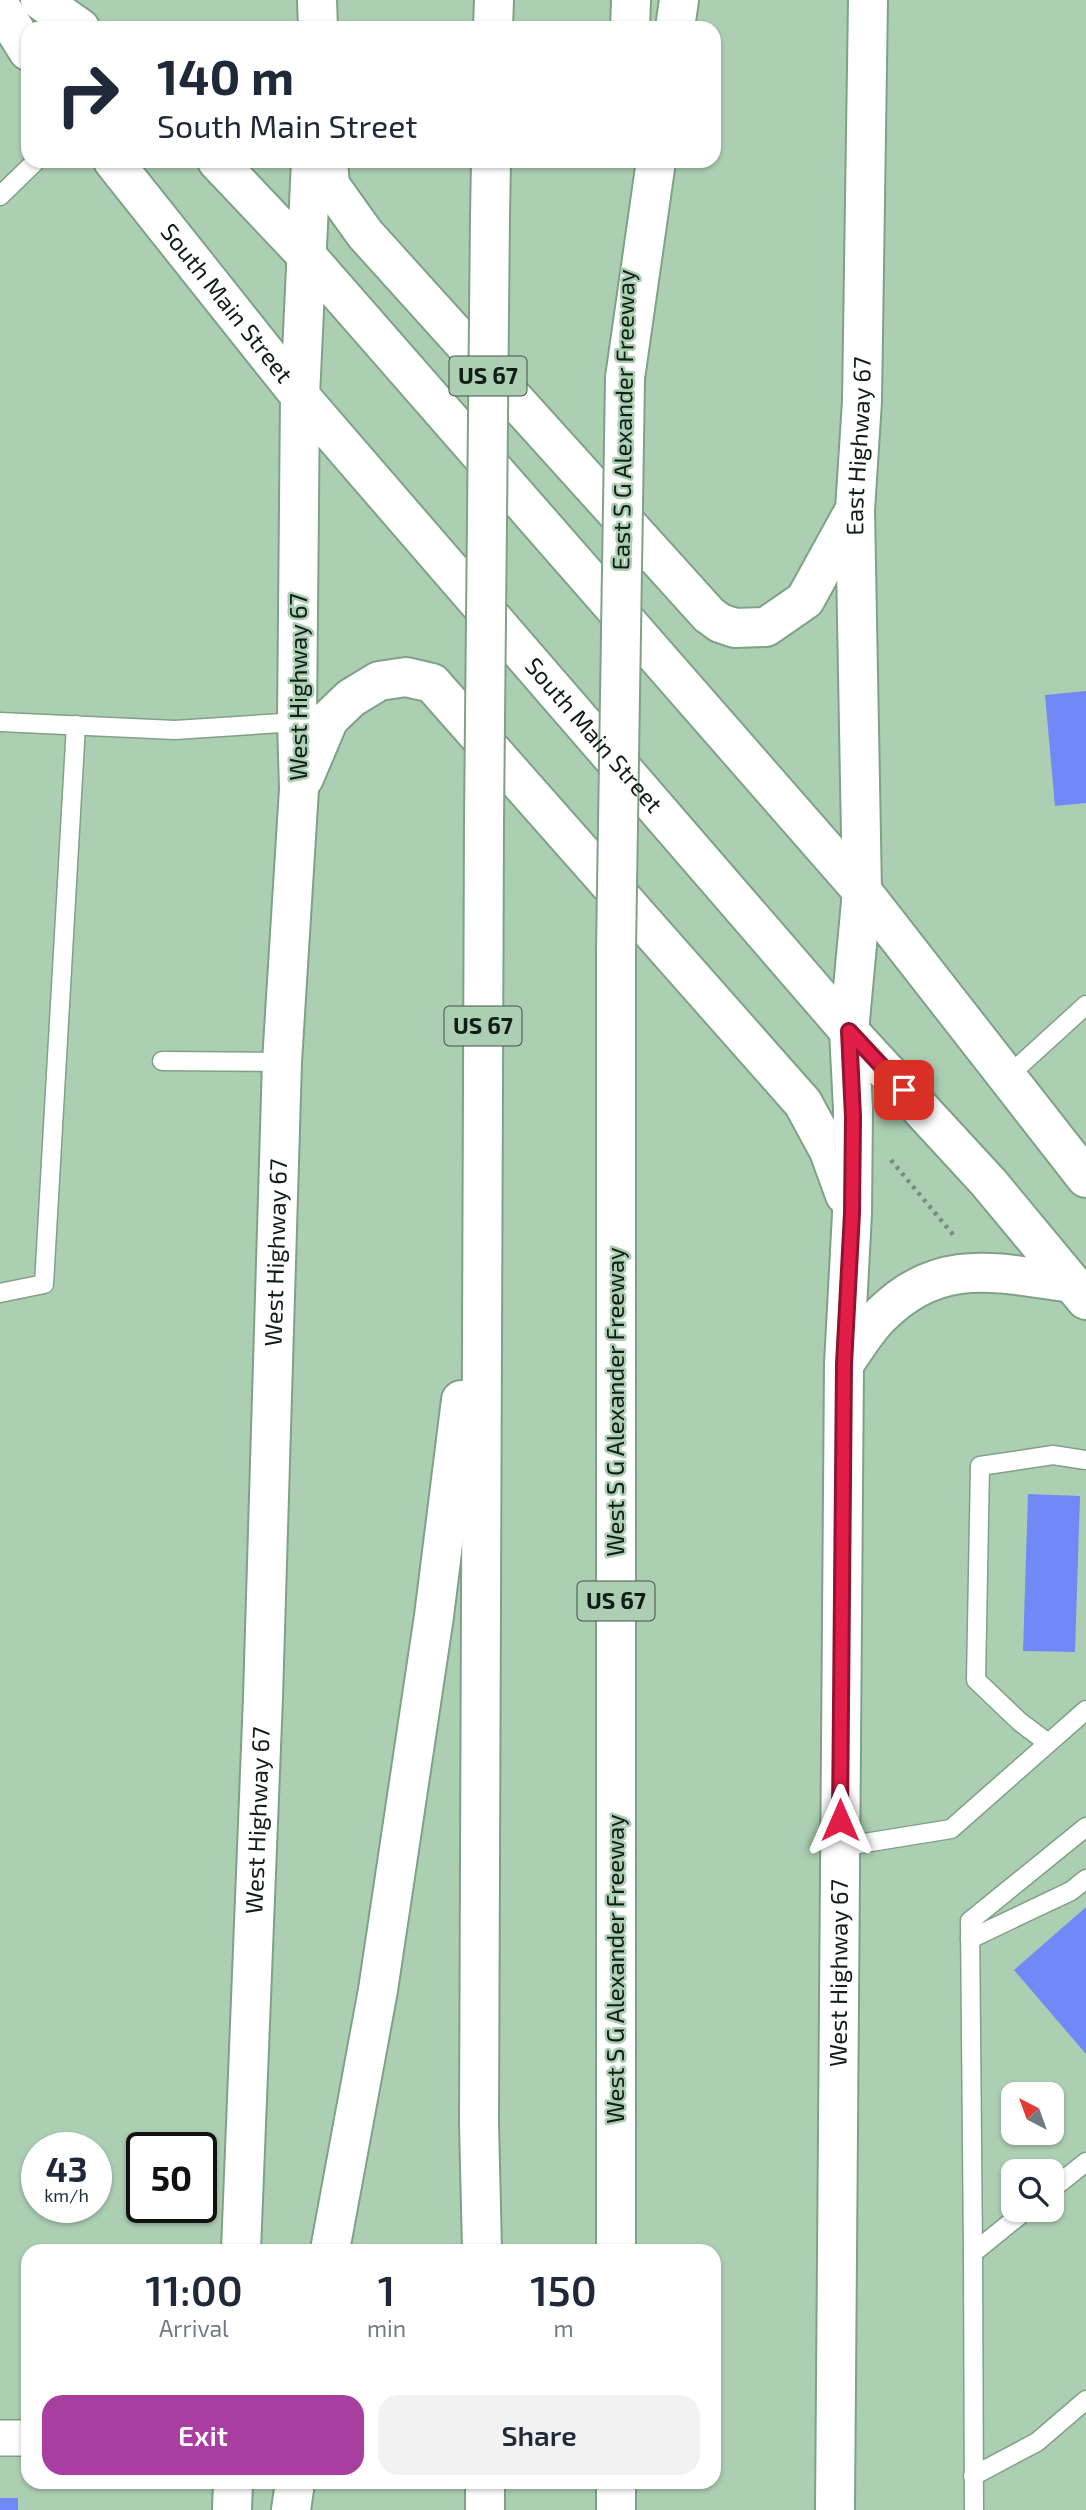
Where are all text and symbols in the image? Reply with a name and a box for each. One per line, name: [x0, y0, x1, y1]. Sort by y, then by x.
text: 140 m: [157, 46, 294, 105]
icon: right: [42, 49, 133, 140]
text: South Main Street: [157, 106, 418, 144]
street label: South Main Street: [155, 217, 300, 388]
street label: East S G Alexander Freeway: [605, 269, 640, 571]
road number: US 67: [449, 356, 526, 396]
street label: East Highway 67: [839, 356, 876, 536]
street label: West Highway 67: [283, 593, 312, 781]
street label: South Main Street: [520, 651, 669, 818]
road number: US 67: [444, 1007, 522, 1046]
pin: [874, 1060, 934, 1120]
icon: arrive: [885, 1071, 923, 1109]
street label: West Highway 67: [257, 1158, 292, 1347]
street label: West S G Alexander Freeway: [600, 1247, 629, 1557]
road number: US 67: [578, 1582, 654, 1620]
street label: West Highway 67: [238, 1726, 275, 1915]
position arrow: [803, 1783, 877, 1857]
street label: West S G Alexander Freeway: [600, 1814, 629, 2124]
street label: West Highway 67: [822, 1879, 853, 2067]
north arrow: [1001, 2082, 1064, 2146]
map controls: [1001, 2082, 1064, 2222]
speed limit sign: 50: [126, 2132, 217, 2223]
text: 43: [45, 2147, 88, 2189]
button: search: [1001, 2159, 1064, 2222]
text: km/h: [44, 2184, 89, 2206]
text: 11:00: [145, 2264, 243, 2314]
text: 1: [378, 2264, 395, 2314]
text: 150: [530, 2264, 597, 2314]
text: Arrival: [159, 2314, 229, 2342]
text: min: [367, 2314, 406, 2342]
text: m: [553, 2314, 574, 2342]
button: Exit: [42, 2395, 364, 2475]
button: Share: [378, 2395, 700, 2475]

